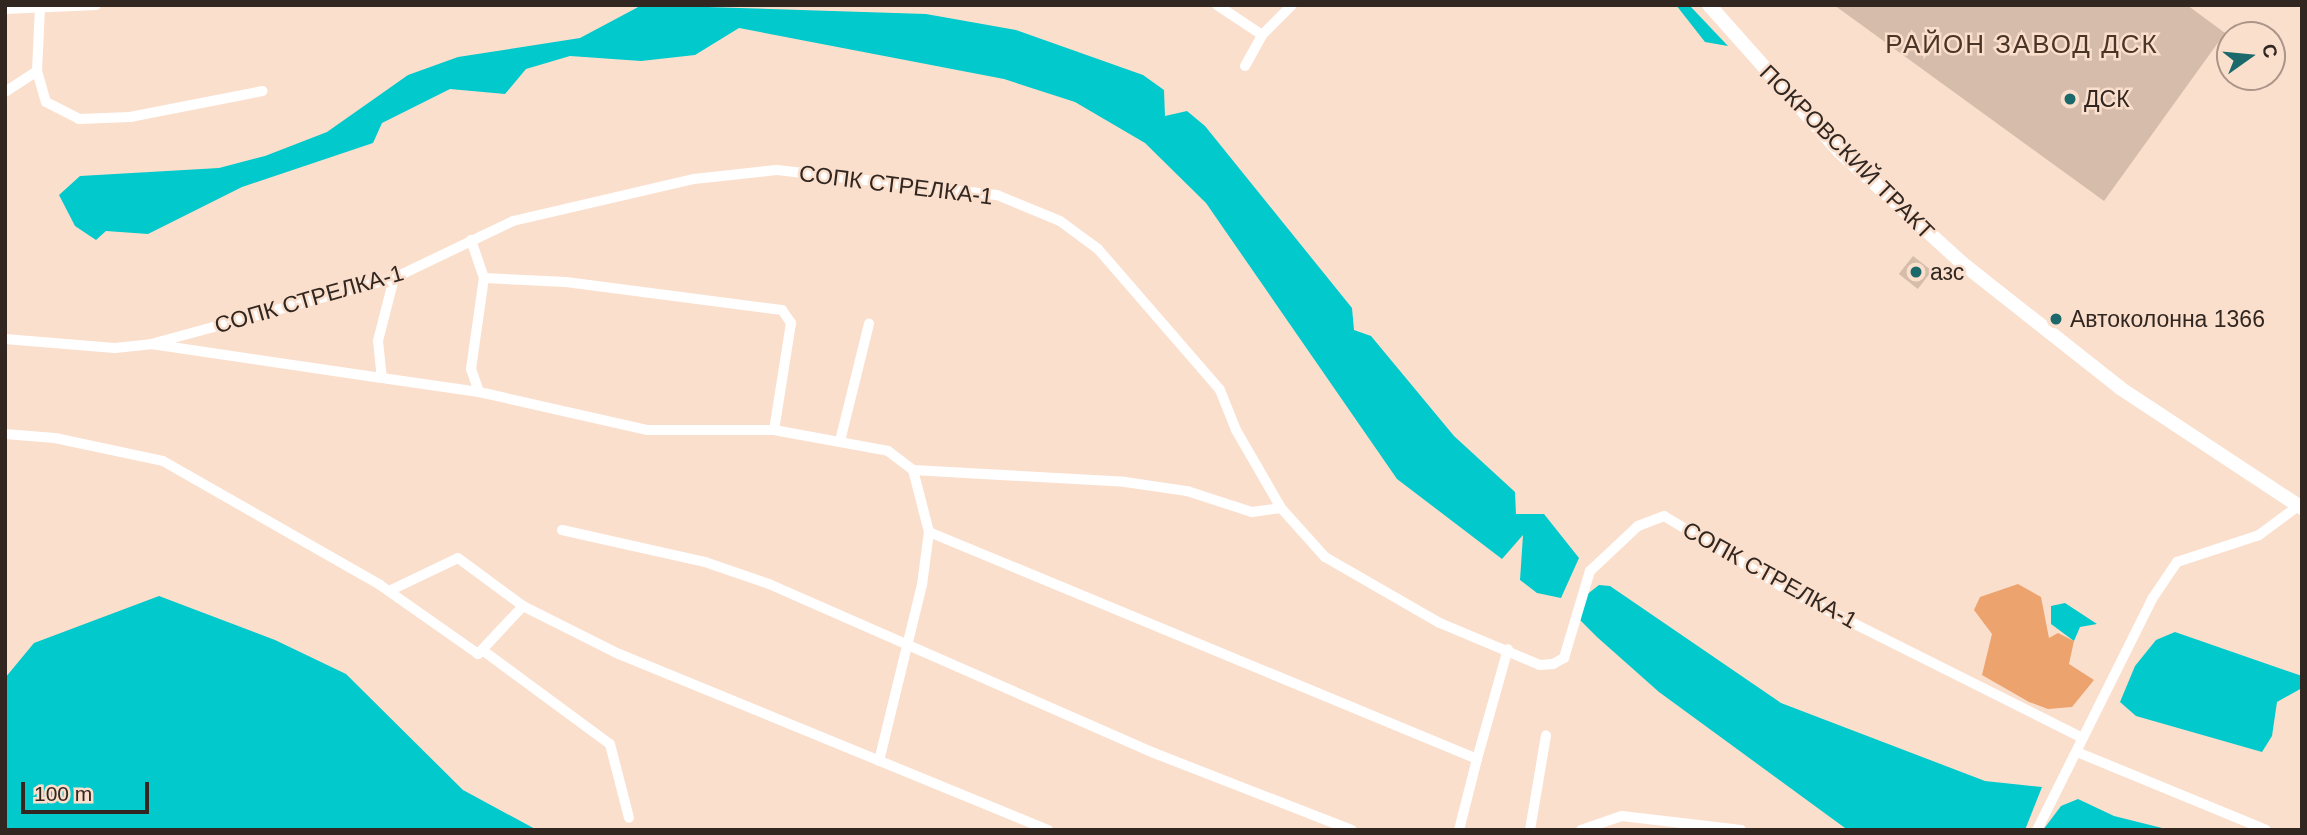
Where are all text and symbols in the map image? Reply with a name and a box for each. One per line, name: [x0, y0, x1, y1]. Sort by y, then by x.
north arrow: [2216, 21, 2286, 91]
district label: РАЙОН ЗАВОД ДСК: [1887, 29, 2157, 61]
text: С: [2258, 42, 2282, 60]
street label: ПОКРОВСКИЙ ТРАКТ: [1754, 59, 1940, 245]
place label: ДСК: [2084, 85, 2130, 113]
marker: ДСК: [2062, 91, 2078, 107]
street label: СОПК СТРЕЛКА-1: [797, 159, 995, 211]
place label: азс: [1930, 258, 1964, 286]
street label: СОПК СТРЕЛКА-1: [211, 259, 407, 339]
marker: азс: [1908, 264, 1924, 280]
place label: Автоколонна 1366: [2070, 305, 2265, 333]
marker: Автоколонна 1366: [2048, 311, 2064, 327]
street label: СОПК СТРЕЛКА-1: [1678, 516, 1862, 634]
scale bar: [24, 768, 152, 812]
text: 100 m: [34, 782, 92, 805]

